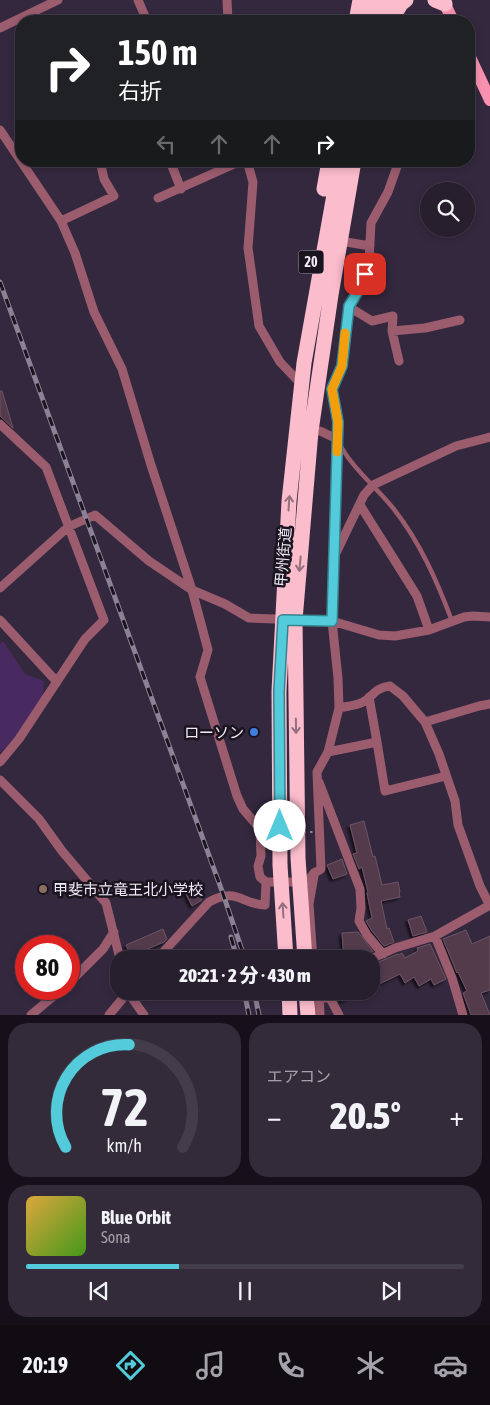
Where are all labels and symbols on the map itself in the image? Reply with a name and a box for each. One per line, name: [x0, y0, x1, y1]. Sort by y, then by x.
road number: 20: [298, 250, 324, 274]
pin: [344, 253, 386, 295]
one-way arrow: [284, 495, 293, 511]
street label: 甲州街道: [272, 526, 294, 588]
one-way arrow: [295, 556, 305, 572]
one-way arrow: [291, 718, 301, 734]
place label: ローソン: [184, 724, 244, 741]
marker: ローソン: [248, 726, 260, 738]
position arrow: [253, 799, 305, 851]
place label: 甲斐市立竜王北小学校: [53, 881, 203, 898]
marker: 甲斐市立竜王北小学校: [37, 883, 49, 895]
one-way arrow: [279, 902, 288, 918]
speed limit sign: 80: [15, 935, 80, 1000]

